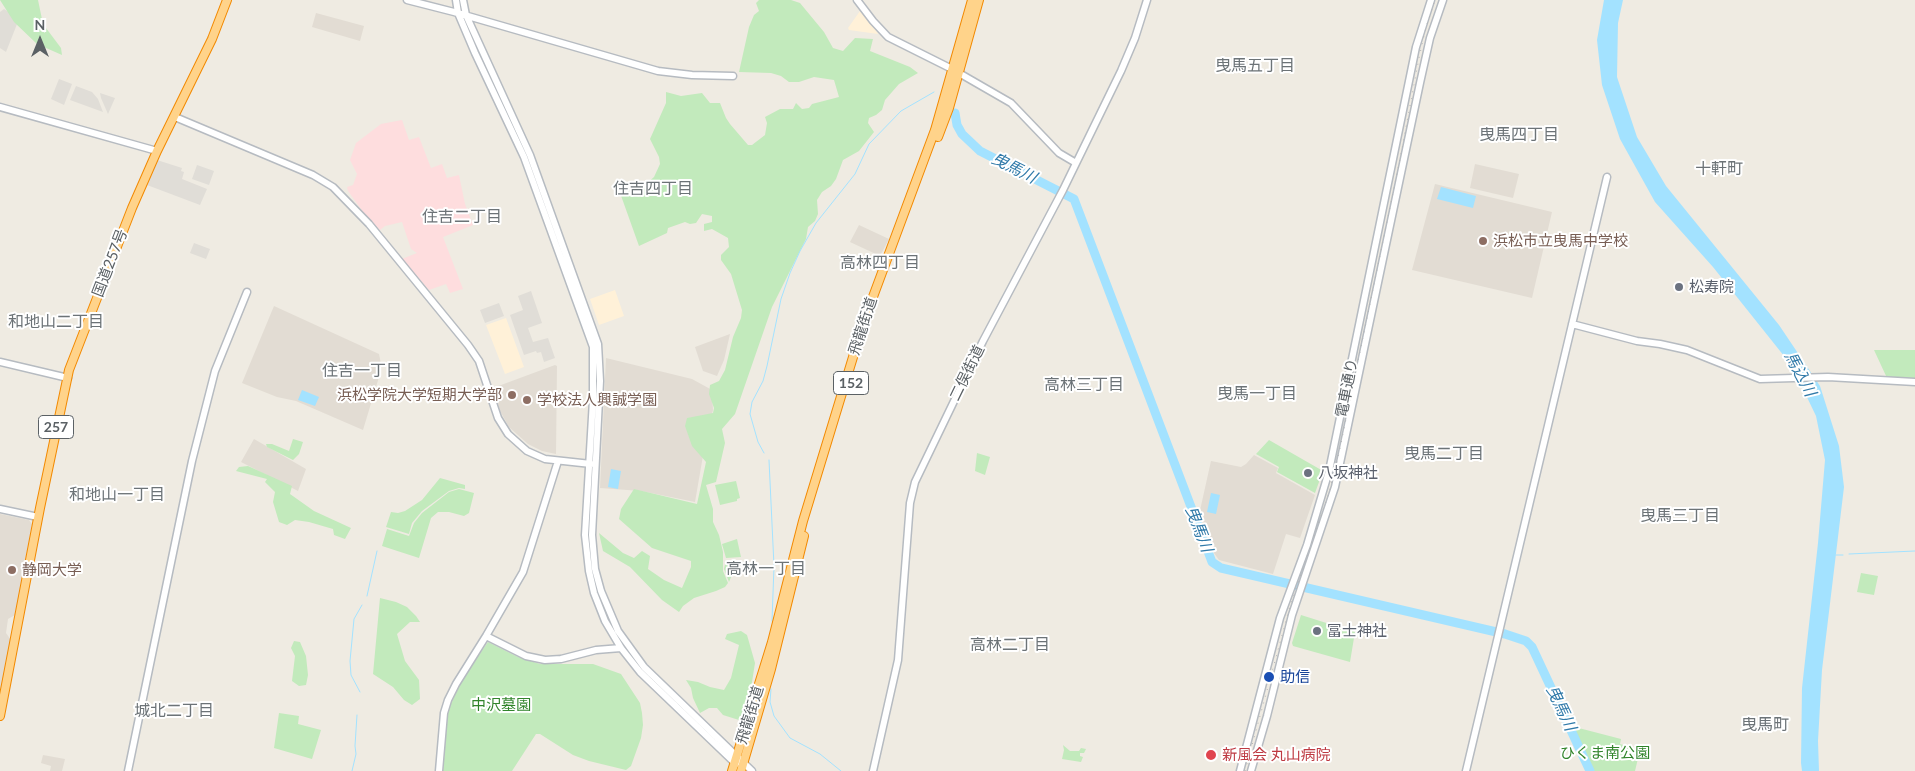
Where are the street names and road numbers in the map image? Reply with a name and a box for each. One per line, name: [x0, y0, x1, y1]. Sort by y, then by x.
street label: 国道257号: [89, 227, 131, 299]
street label: 飛龍街道: [845, 295, 881, 357]
street label: 二俣街道: [946, 342, 988, 404]
street label: 電車通り: [1332, 357, 1362, 419]
road number: 152: [834, 372, 868, 394]
road number: 257: [38, 416, 74, 438]
street label: 飛龍街道: [733, 684, 767, 746]

